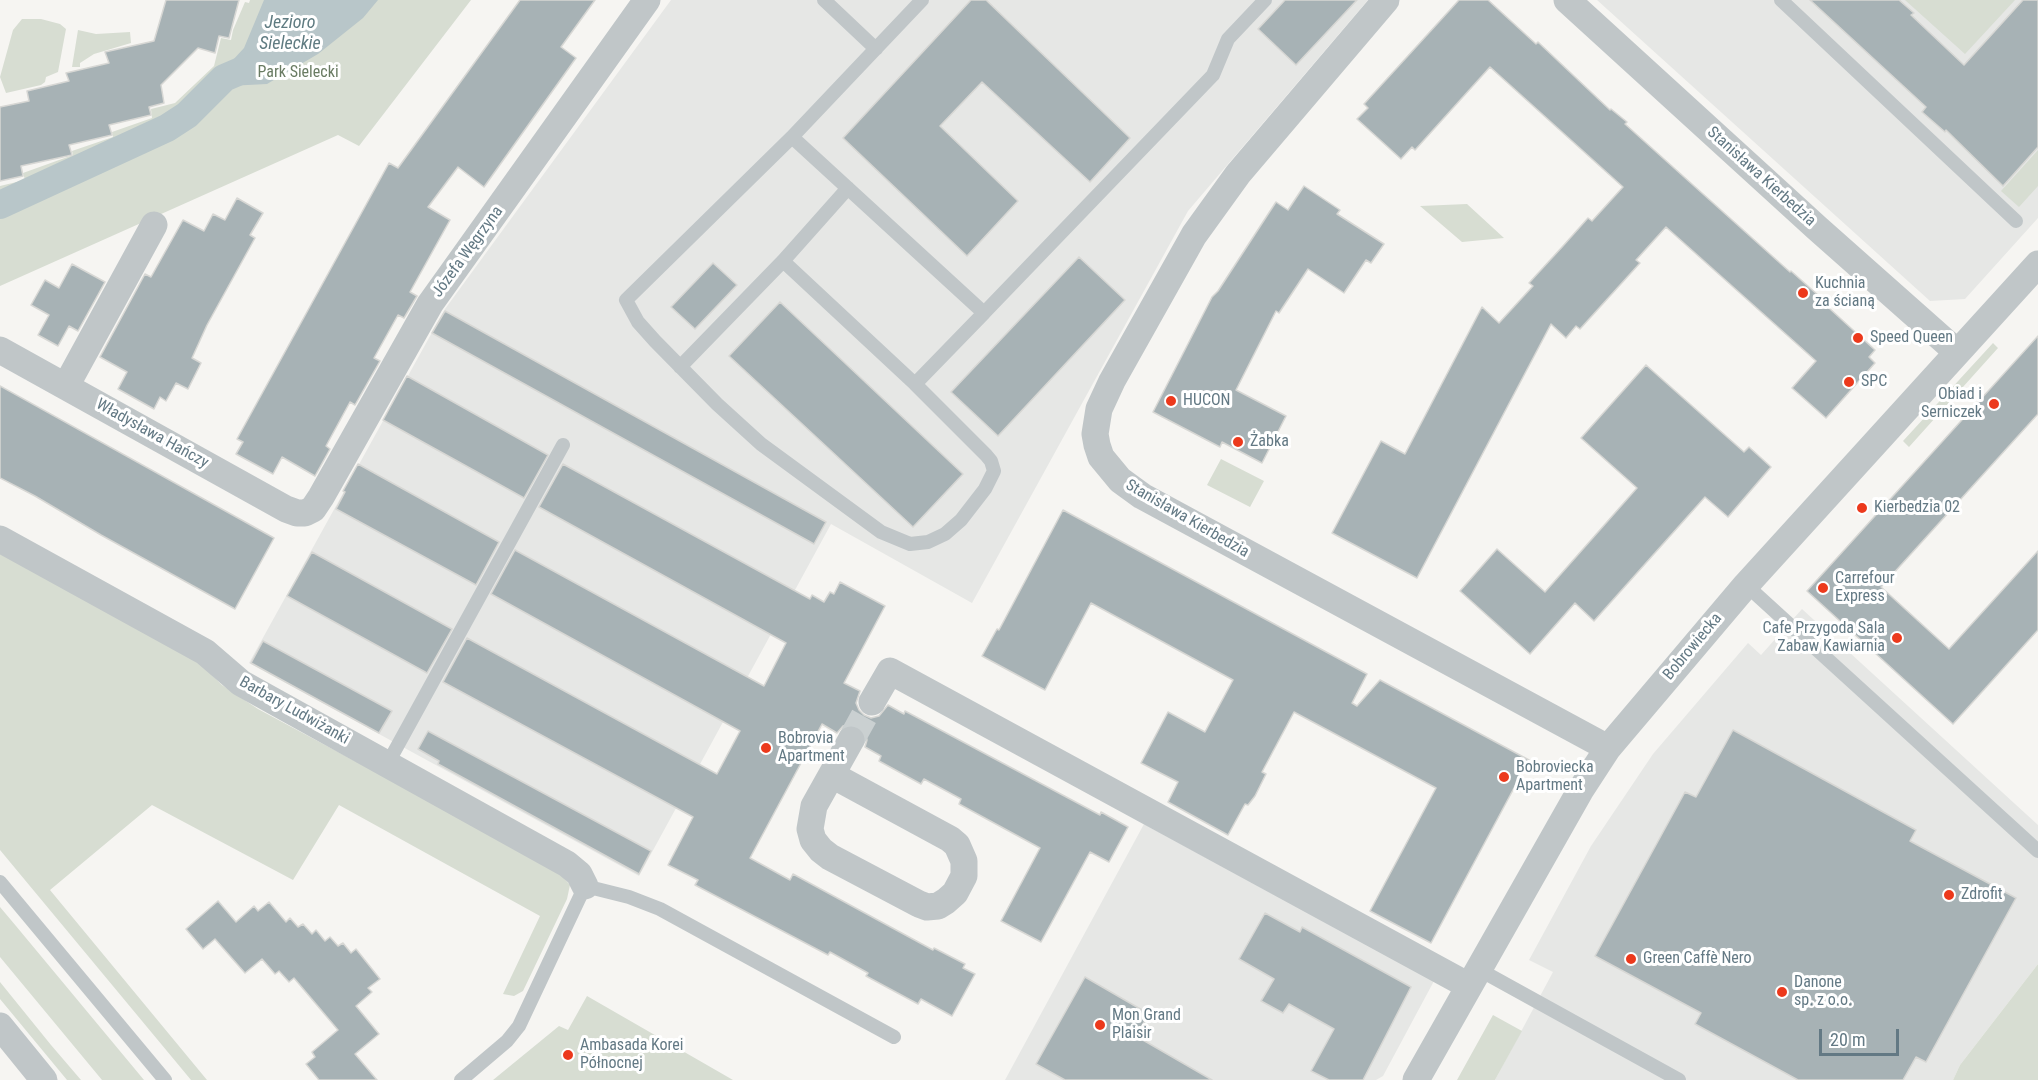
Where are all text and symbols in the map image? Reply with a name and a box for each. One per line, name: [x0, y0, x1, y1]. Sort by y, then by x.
water label: Jezioro Sieleckie: [259, 12, 321, 54]
park label: Park Sielecki: [257, 63, 339, 83]
street label: Stanisława Kierbedzia: [1703, 123, 1819, 231]
street label: Józefa Węgrzyna: [429, 203, 507, 301]
place label: Kuchnia za ścianą: [1815, 274, 1875, 312]
marker: Kuchnia za ścianą: [1796, 286, 1810, 300]
place label: Speed Queen: [1870, 328, 1953, 348]
marker: Speed Queen: [1851, 331, 1865, 345]
place label: SPC: [1861, 372, 1887, 392]
marker: SPC: [1842, 375, 1856, 389]
place label: Obiad i Serniczek: [1921, 385, 1982, 423]
place label: HUCON: [1183, 391, 1231, 411]
marker: HUCON: [1164, 394, 1178, 408]
street label: Władysława Hańczy: [92, 395, 212, 473]
marker: Obiad i Serniczek: [1987, 397, 2001, 411]
place label: Żabka: [1250, 432, 1289, 452]
marker: Żabka: [1231, 435, 1245, 449]
street label: Stanisława Kierbedzia: [1122, 476, 1252, 562]
place label: Kierbedzia 02: [1874, 498, 1960, 518]
marker: Kierbedzia 02: [1855, 501, 1869, 515]
place label: Carrefour Express: [1835, 569, 1895, 607]
marker: Carrefour Express: [1816, 581, 1830, 595]
street label: Bobrowiecka: [1660, 610, 1726, 684]
place label: Cafe Przygoda Sala Zabaw Kawiarnia: [1762, 619, 1885, 657]
marker: Cafe Przygoda Sala Zabaw Kawiarnia: [1890, 631, 1904, 645]
street label: Barbary Ludwiżanki: [236, 673, 352, 749]
place label: Bobrovia Apartment: [778, 729, 845, 767]
marker: Bobrovia Apartment: [759, 741, 773, 755]
place label: Bobroviecka Apartment: [1516, 758, 1594, 796]
marker: Bobroviecka Apartment: [1497, 770, 1511, 784]
place label: Zdrofit: [1961, 885, 2002, 905]
marker: Zdrofit: [1942, 888, 1956, 902]
place label: Green Caffè Nero: [1643, 949, 1752, 969]
marker: Green Caffè Nero: [1624, 952, 1638, 966]
place label: Danone sp. z o.o.: [1794, 973, 1852, 1011]
marker: Danone sp. z o.o.: [1775, 985, 1789, 999]
place label: Mon Grand Plaisir: [1112, 1006, 1181, 1044]
scale bar: [1822, 1017, 1902, 1055]
marker: Mon Grand Plaisir: [1093, 1018, 1107, 1032]
text: 20 m: [1830, 1029, 1865, 1050]
place label: Ambasada Korei Północnej: [580, 1036, 684, 1074]
marker: Ambasada Korei Północnej: [561, 1048, 575, 1062]

